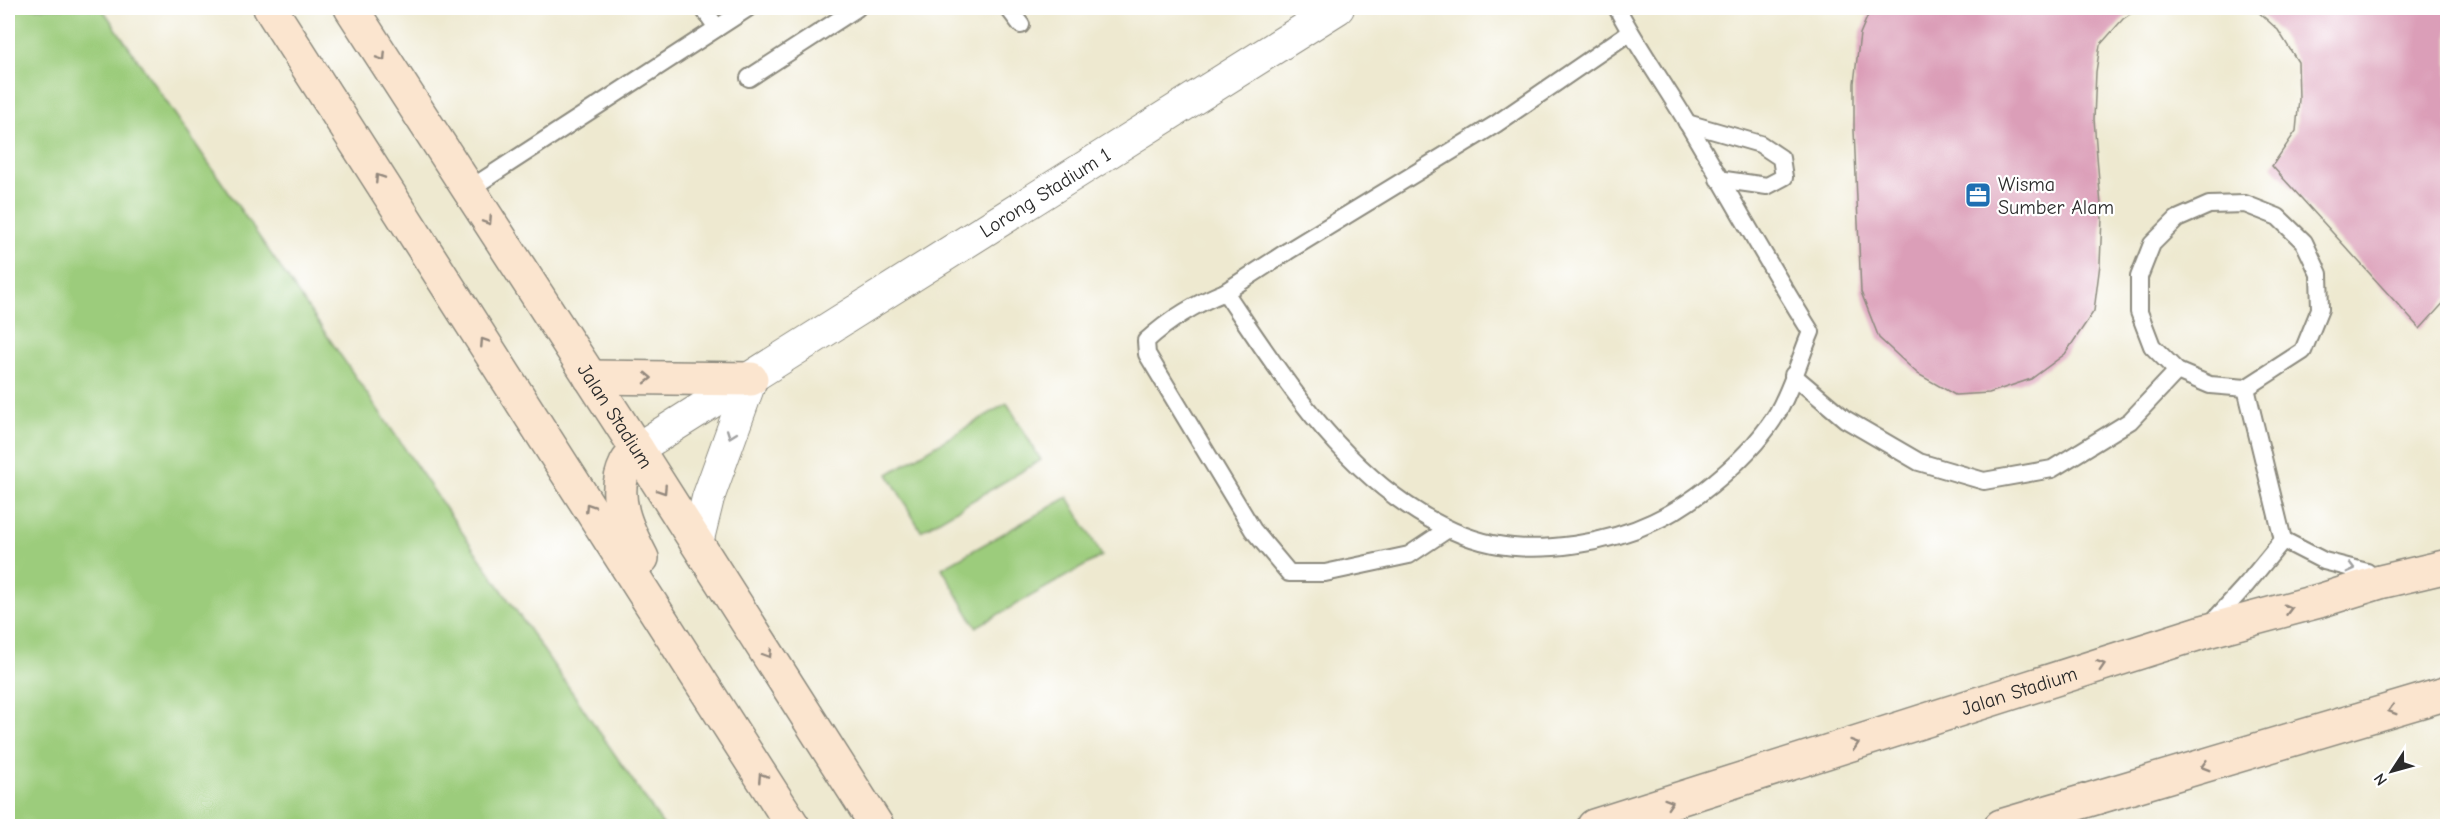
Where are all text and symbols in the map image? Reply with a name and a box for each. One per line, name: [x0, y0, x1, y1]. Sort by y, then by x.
one-way arrow: [375, 51, 387, 61]
street label: Lorong Stadium 1: [976, 143, 1115, 242]
place label: Wisma Sumber Alam: [1998, 173, 2114, 219]
one-way arrow: [374, 174, 386, 184]
office icon: Wisma Sumber Alam: [1963, 180, 1993, 210]
one-way arrow: [481, 214, 492, 225]
one-way arrow: [479, 338, 491, 348]
street label: Jalan Stadium: [573, 359, 657, 473]
one-way arrow: [644, 372, 653, 384]
one-way arrow: [726, 428, 739, 439]
one-way arrow: [656, 483, 667, 494]
one-way arrow: [585, 502, 596, 513]
one-way arrow: [2346, 561, 2356, 573]
one-way arrow: [2283, 604, 2293, 617]
one-way arrow: [760, 648, 772, 658]
one-way arrow: [2095, 660, 2106, 672]
street label: Jalan Stadium: [1958, 662, 2080, 720]
one-way arrow: [2387, 703, 2397, 715]
one-way arrow: [1849, 738, 1860, 751]
north arrow: [2362, 741, 2422, 801]
one-way arrow: [2200, 759, 2211, 771]
text: N: [2370, 770, 2391, 789]
one-way arrow: [757, 773, 769, 783]
one-way arrow: [1663, 798, 1674, 810]

